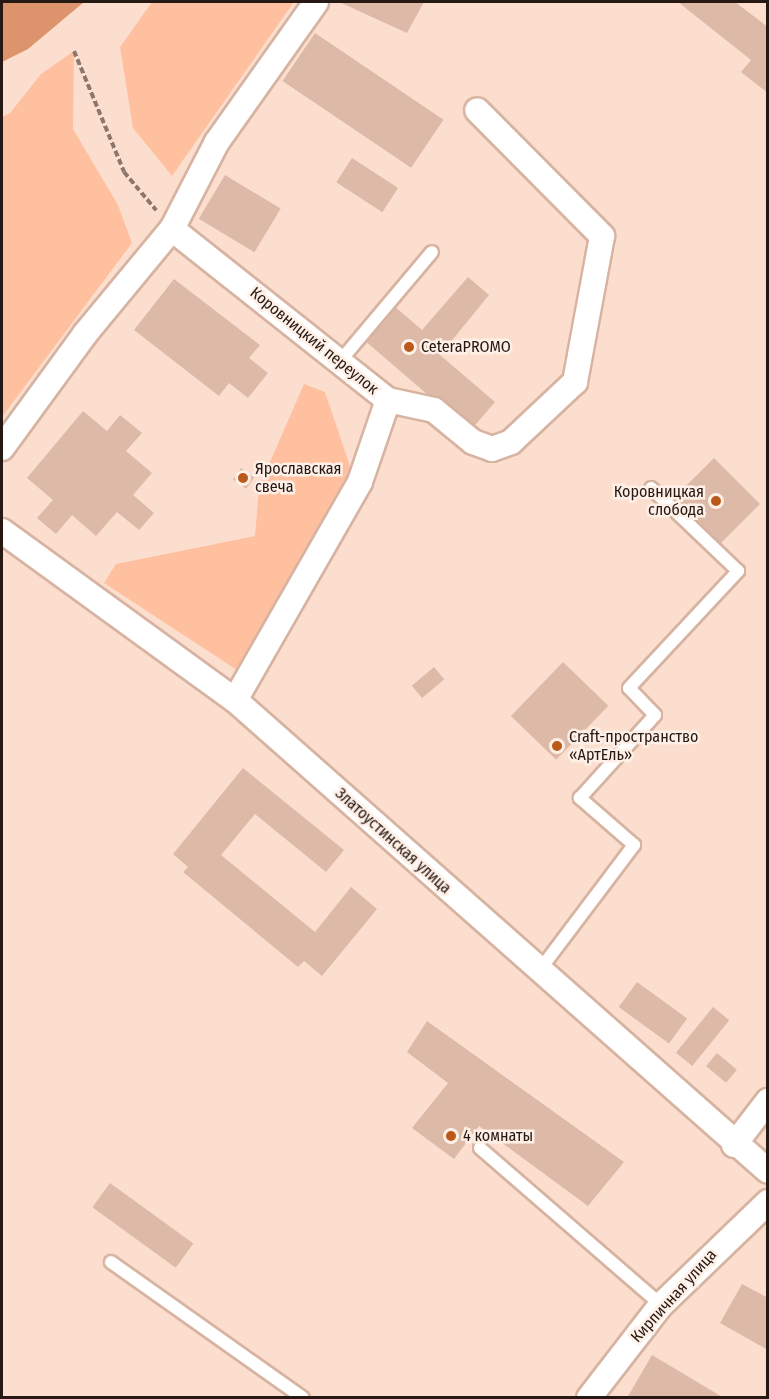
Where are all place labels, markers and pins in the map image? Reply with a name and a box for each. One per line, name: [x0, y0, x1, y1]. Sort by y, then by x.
place label: CeteraPROMO: [421, 337, 511, 357]
marker: CeteraPROMO: [402, 340, 416, 354]
place label: Ярославская свеча: [255, 459, 341, 497]
marker: Ярославская свеча: [236, 471, 250, 485]
place label: Коровницкая слобода: [614, 482, 704, 520]
marker: Коровницкая слобода: [709, 494, 723, 508]
place label: Craft-пространство «АртЕль»: [569, 727, 698, 765]
marker: Craft-пространство «АртЕль»: [550, 739, 564, 753]
place label: 4 комнаты: [463, 1126, 533, 1146]
marker: 4 комнаты: [444, 1129, 458, 1143]

